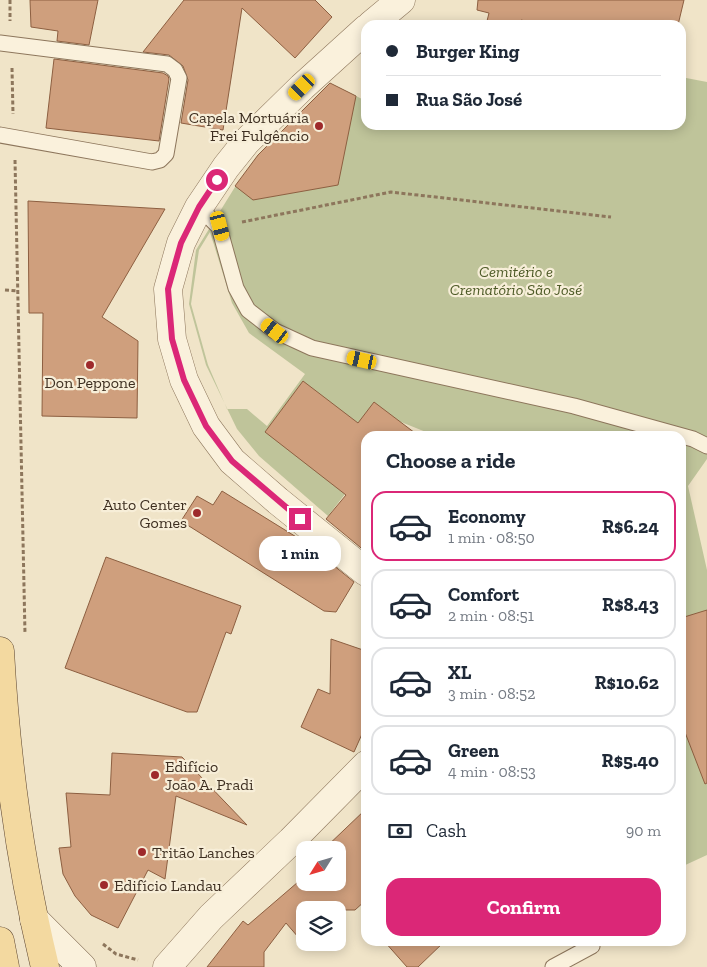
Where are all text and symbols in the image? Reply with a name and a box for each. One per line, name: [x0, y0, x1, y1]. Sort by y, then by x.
text: Burger King: [416, 40, 519, 63]
car: [286, 71, 317, 103]
text: Rua São José: [416, 88, 522, 111]
place label: Capela Mortuária Frei Fulgêncio: [189, 108, 309, 145]
marker: Capela Mortuária Frei Fulgêncio: [313, 120, 325, 132]
route start: [206, 169, 228, 191]
car: [208, 210, 231, 242]
park label: Cemitério e Crematório São José: [450, 262, 582, 299]
car: [258, 316, 291, 346]
car: [345, 349, 378, 371]
marker: Don Peppone: [84, 359, 96, 371]
place label: Don Peppone: [44, 373, 136, 392]
text: Choose a ride: [386, 447, 516, 474]
place label: Auto Center Gomes: [103, 495, 187, 532]
icon: car: [388, 504, 433, 549]
text: Economy: [448, 505, 526, 528]
marker: Auto Center Gomes: [191, 507, 203, 519]
route end: [289, 508, 311, 530]
text: R$6.24: [602, 515, 659, 538]
text: 1 min · 08:50: [448, 528, 535, 547]
callout: 1 min: [259, 536, 341, 572]
text: 1 min: [281, 544, 319, 563]
icon: car: [388, 582, 433, 627]
text: Comfort: [448, 583, 519, 606]
text: R$8.43: [602, 593, 659, 616]
text: 2 min · 08:51: [448, 606, 534, 625]
icon: car: [388, 660, 433, 705]
text: XL: [448, 661, 471, 684]
text: R$10.62: [594, 671, 659, 694]
text: 3 min · 08:52: [448, 684, 536, 703]
icon: car: [388, 738, 433, 783]
text: Green: [448, 739, 499, 762]
text: R$5.40: [602, 749, 659, 772]
place label: Edifício João A. Pradi: [165, 757, 254, 794]
text: 4 min · 08:53: [448, 762, 536, 781]
marker: Edifício João A. Pradi: [149, 769, 161, 781]
icon: cash: [386, 817, 414, 845]
text: Cash: [426, 819, 466, 842]
text: 90 m: [626, 821, 661, 840]
north arrow: [296, 841, 346, 891]
map controls: [296, 841, 346, 951]
place label: Tritão Lanches: [152, 843, 255, 862]
marker: Tritão Lanches: [136, 846, 148, 858]
place label: Edifício Landau: [114, 876, 222, 895]
button: Confirm: [386, 878, 661, 936]
marker: Edifício Landau: [98, 879, 110, 891]
button: layers: [296, 901, 346, 951]

